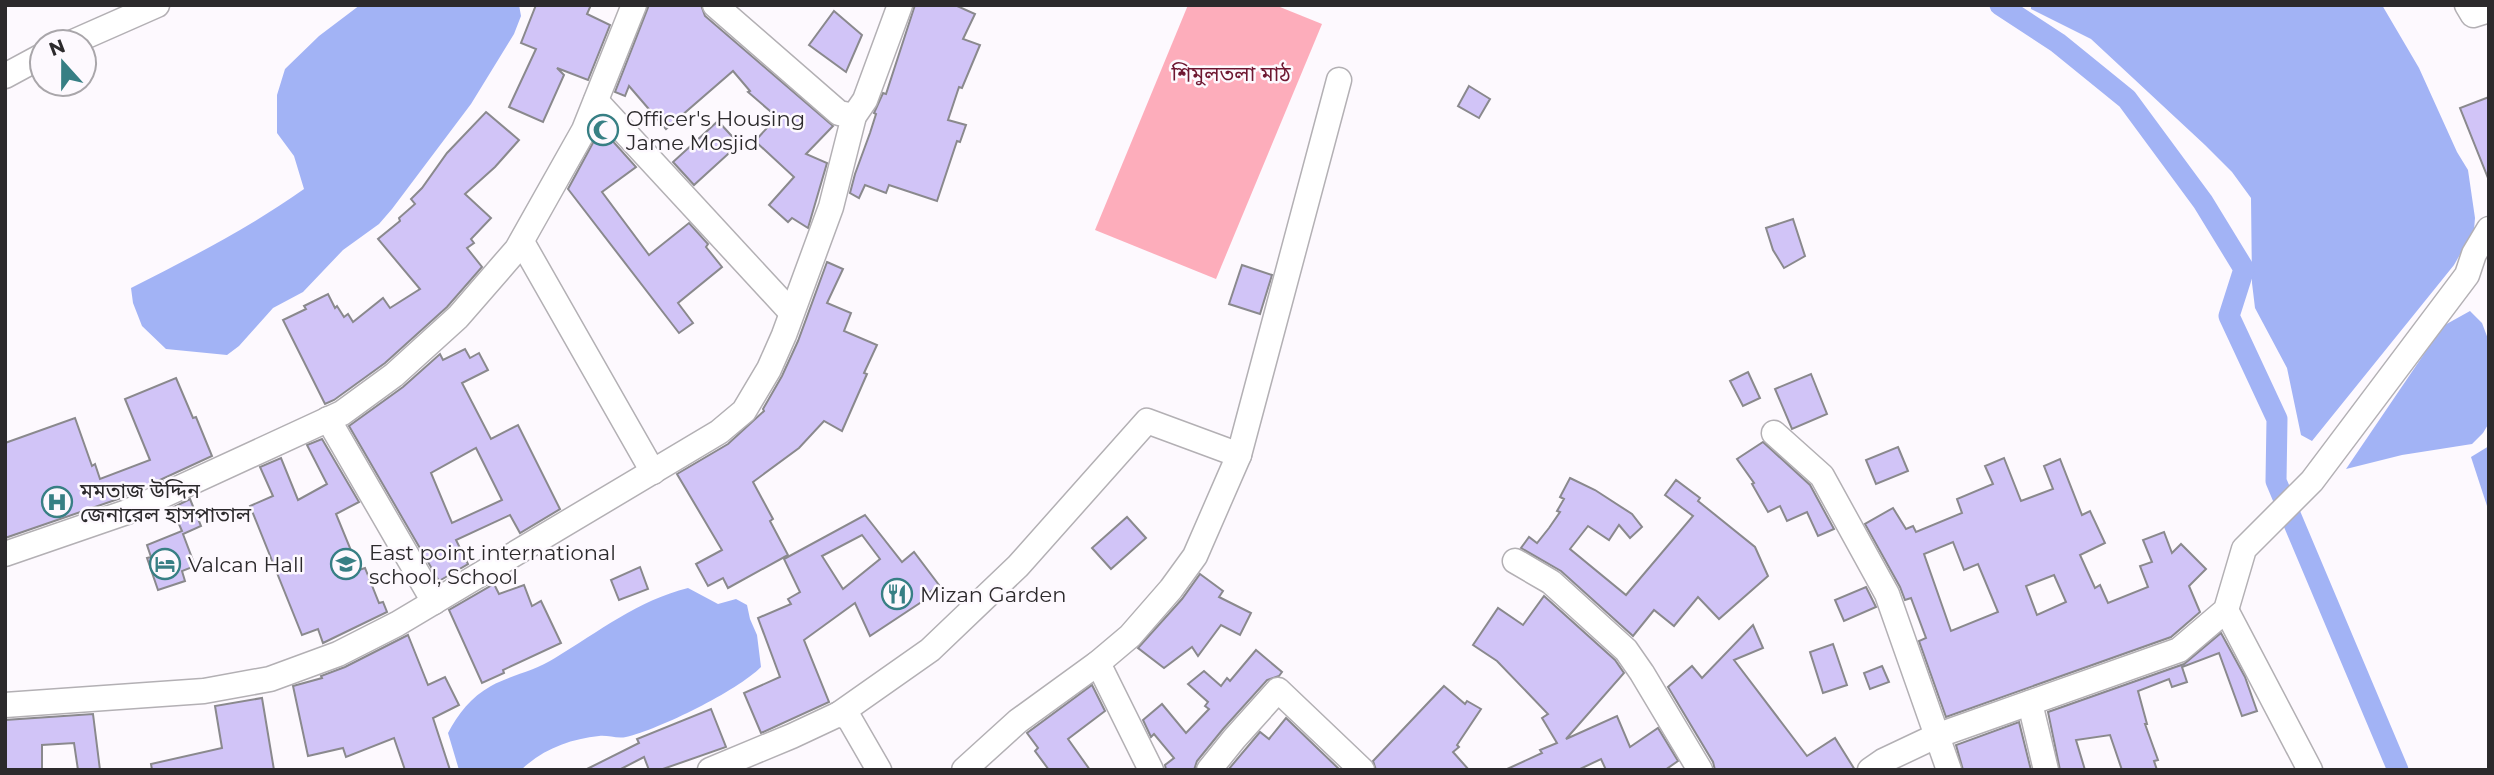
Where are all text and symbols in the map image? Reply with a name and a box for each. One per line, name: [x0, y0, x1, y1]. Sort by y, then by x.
north arrow: [28, 28, 98, 98]
text: N: [46, 34, 68, 61]
park label: শিমুলতলা মাঠ: [1170, 61, 1291, 86]
place label: Officer's Housing Jame Mosjid: [625, 106, 805, 155]
mosque icon: Officer's Housing Jame Mosjid: [586, 113, 620, 147]
place label: মমতাজ উদ্দিন জেনারেল হাসপাতাল: [79, 478, 252, 527]
hospital icon: মমতাজ উদ্দিন জেনারেল হাসপাতাল: [40, 485, 74, 519]
place label: East point international school, School: [369, 540, 616, 589]
hotel icon: Valcan Hall: [148, 547, 182, 581]
school or university icon: East point international school, School: [329, 547, 363, 581]
place label: Valcan Hall: [188, 552, 304, 577]
restaurant icon: Mizan Garden: [880, 577, 914, 611]
place label: Mizan Garden: [920, 582, 1066, 607]

